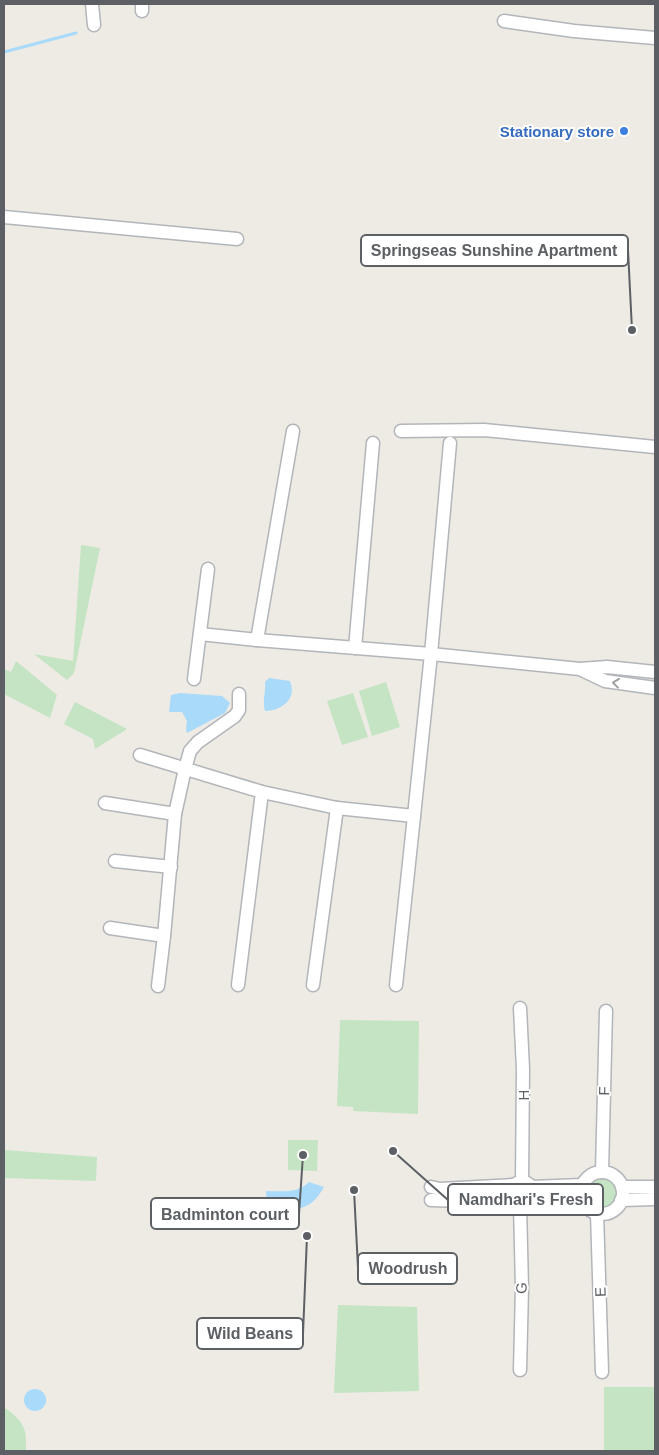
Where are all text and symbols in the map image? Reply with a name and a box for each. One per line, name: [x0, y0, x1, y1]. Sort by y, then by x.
place label: Stationary store: [500, 123, 614, 140]
marker: Stationary store: [618, 125, 630, 137]
callout: Springseas Sunshine Apartment: [361, 235, 628, 266]
text: Springseas Sunshine Apartment: [371, 242, 618, 259]
one-way arrow: [612, 678, 621, 688]
street label: F: [595, 1086, 613, 1096]
street label: H: [515, 1090, 532, 1100]
callout: Namdhari's Fresh: [448, 1184, 603, 1215]
text: Namdhari's Fresh: [459, 1191, 593, 1208]
callout: Badminton court: [151, 1198, 299, 1229]
text: Badminton court: [161, 1206, 290, 1223]
callout: Woodrush: [358, 1253, 457, 1284]
text: Woodrush: [369, 1260, 447, 1277]
street label: G: [512, 1282, 530, 1294]
street label: E: [591, 1287, 609, 1297]
callout: Wild Beans: [197, 1318, 303, 1349]
text: Wild Beans: [207, 1325, 293, 1342]

